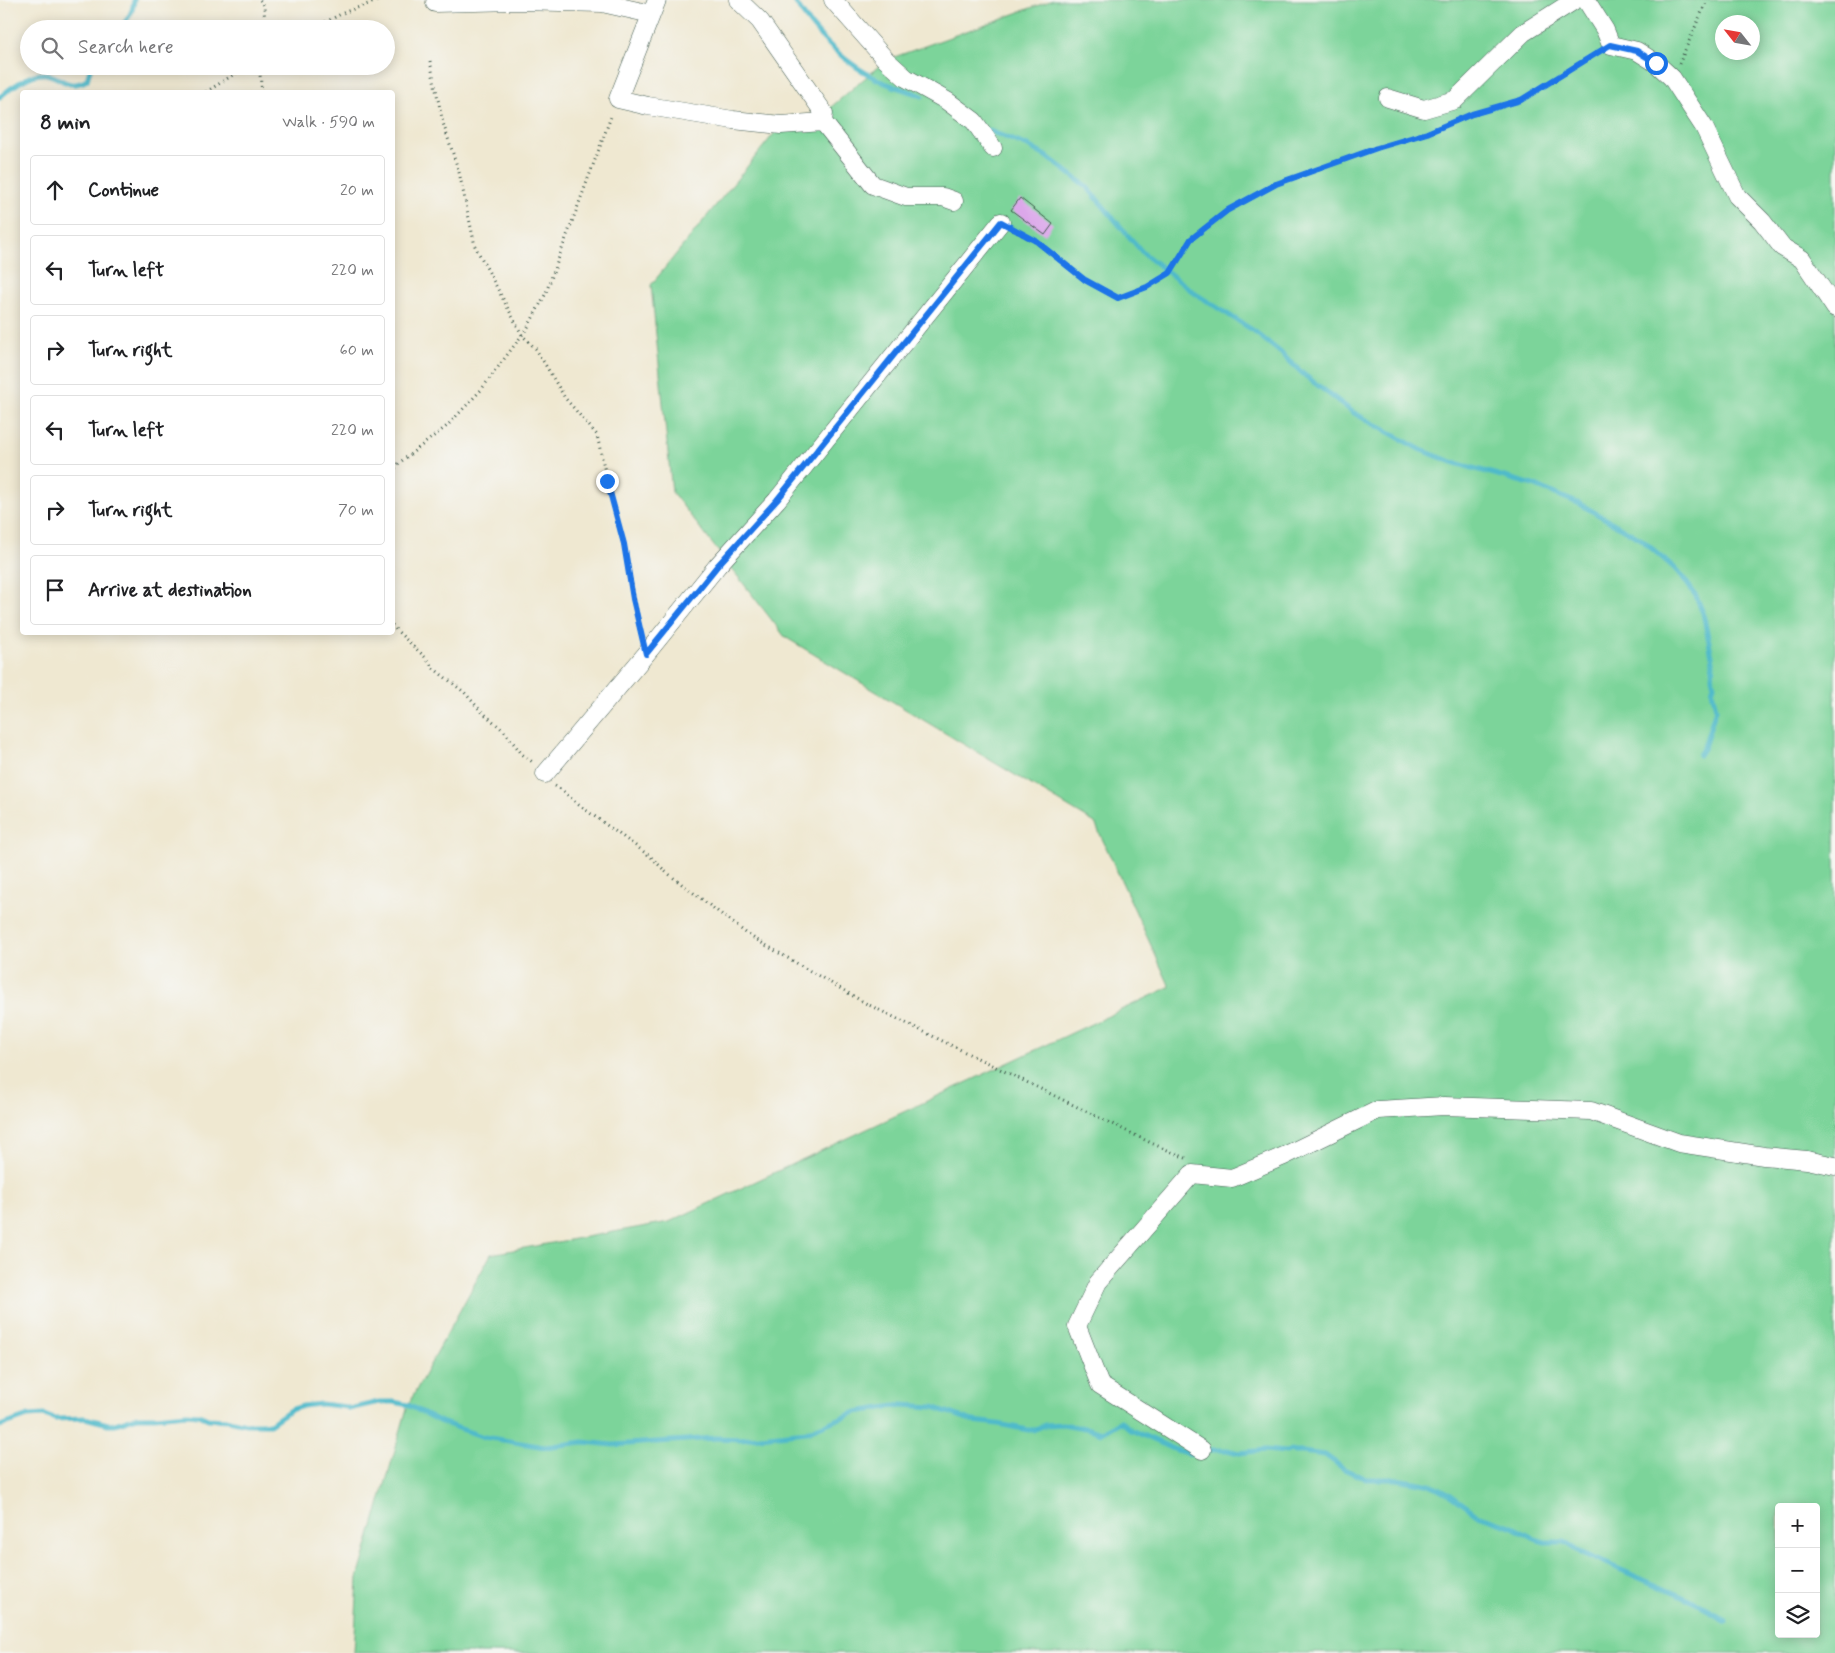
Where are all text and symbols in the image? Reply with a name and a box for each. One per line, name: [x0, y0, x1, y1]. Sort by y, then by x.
north arrow: [1715, 15, 1760, 60]
search box: [20, 20, 395, 75]
icon: search: [38, 34, 66, 62]
text: Search here: [78, 35, 174, 60]
route start: [1645, 52, 1668, 75]
text: 8 min: [40, 109, 91, 137]
text: Walk · 590 m: [282, 112, 375, 133]
icon: ahead: [41, 176, 69, 204]
text: Continue: [88, 178, 159, 203]
text: 20 m: [340, 180, 374, 201]
icon: left: [41, 256, 69, 284]
text: Turn left: [88, 258, 164, 283]
text: 220 m: [331, 260, 374, 281]
icon: right: [41, 336, 69, 364]
text: Turn right: [88, 338, 172, 363]
text: 60 m: [340, 340, 374, 361]
icon: left: [41, 416, 69, 444]
text: Turn left: [88, 418, 164, 443]
text: 220 m: [331, 420, 374, 441]
route end: [596, 470, 619, 493]
icon: right: [41, 496, 69, 524]
text: Turn right: [88, 498, 172, 523]
text: 70 m: [338, 500, 374, 521]
icon: arrive: [41, 576, 69, 604]
text: Arrive at destination: [88, 578, 252, 603]
map controls: [1775, 1503, 1820, 1638]
button: +: [1775, 1503, 1820, 1548]
button: −: [1775, 1548, 1820, 1593]
button: layers: [1775, 1593, 1820, 1638]

